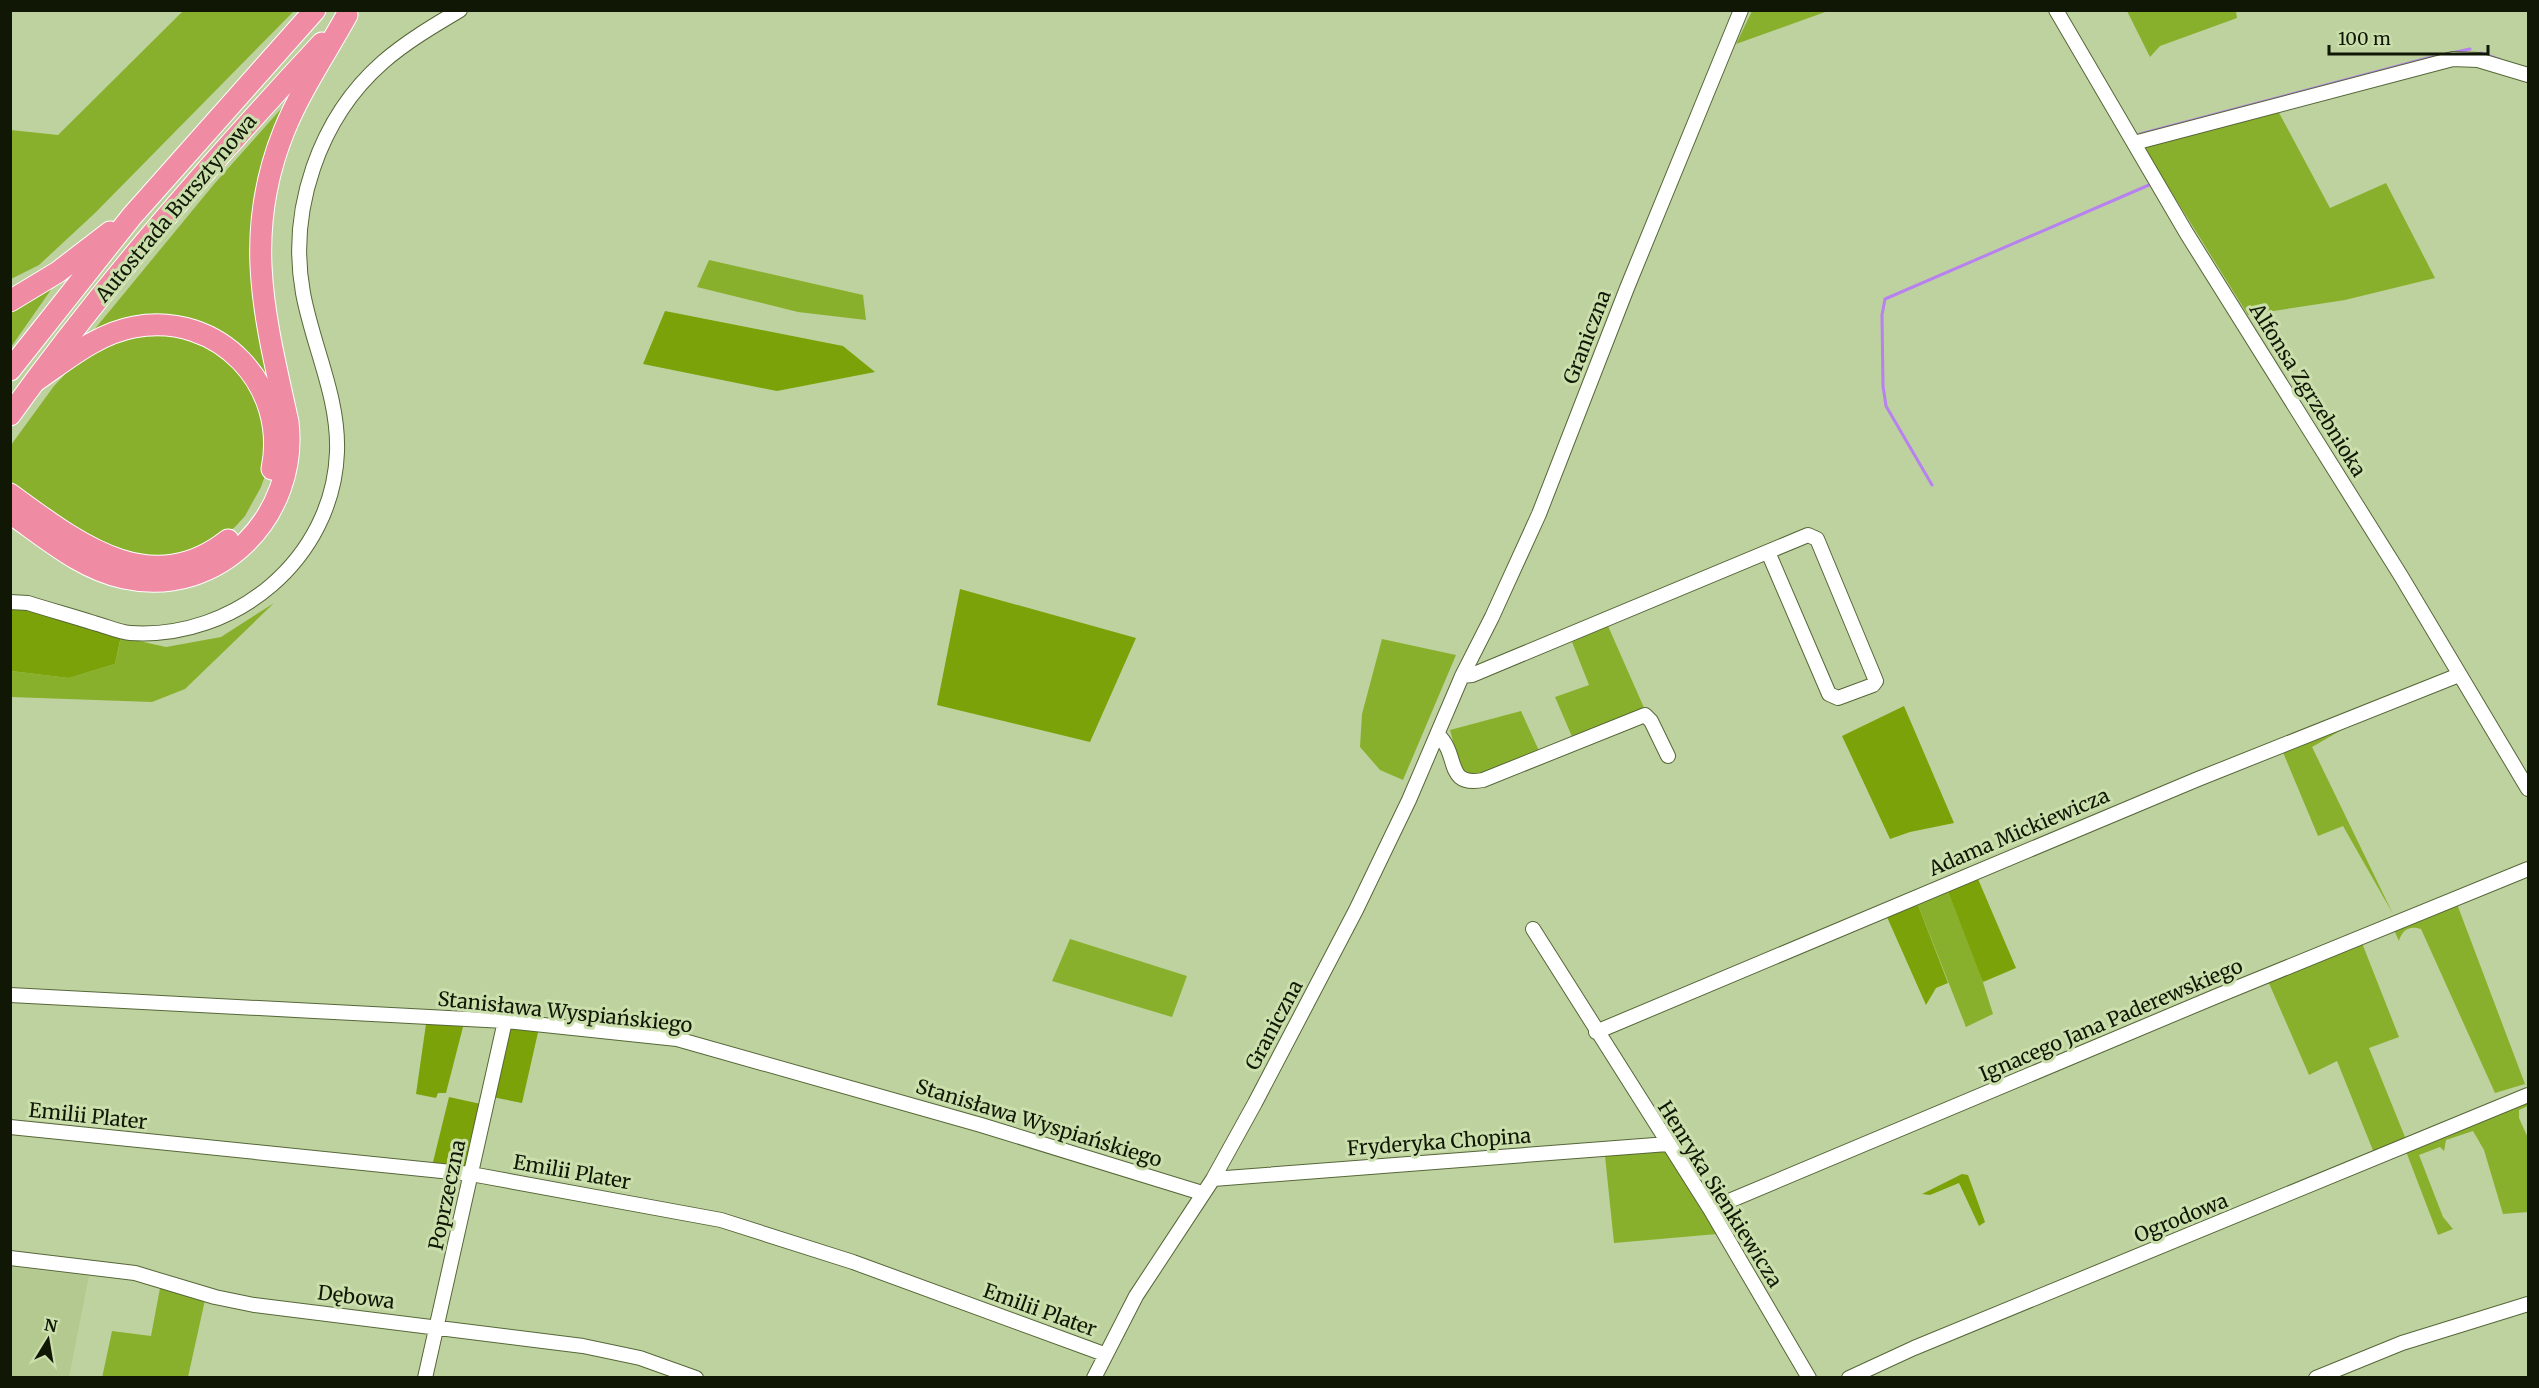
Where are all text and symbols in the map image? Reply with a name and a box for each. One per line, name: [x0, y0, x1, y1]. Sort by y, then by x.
scale bar: [2329, 18, 2488, 56]
text: 100 m: [2338, 27, 2391, 50]
street label: Autostrada Bursztynowa: [89, 108, 262, 307]
street label: Graniczna: [1557, 286, 1616, 387]
street label: Alfonsa Zgrzebnioka: [2244, 298, 2372, 481]
street label: Adama Mickiewicza: [1924, 782, 2113, 881]
street label: Ignacego Jana Paderewskiego: [1975, 953, 2246, 1086]
street label: Graniczna: [1239, 975, 1308, 1074]
street label: Stanisława Wyspiańskiego: [436, 986, 694, 1037]
street label: Stanisława Wyspiańskiego: [913, 1073, 1166, 1172]
street label: Henryka Sienkiewicza: [1653, 1096, 1788, 1292]
street label: Emilii Plater: [28, 1097, 149, 1134]
street label: Fryderyka Chopina: [1346, 1123, 1532, 1160]
street label: Poprzeczna: [423, 1137, 470, 1252]
street label: Emilii Plater: [511, 1149, 633, 1194]
street label: Ogrodowa: [2130, 1187, 2232, 1248]
street label: Emilii Plater: [980, 1277, 1100, 1342]
street label: Dębowa: [316, 1279, 396, 1314]
north arrow: [18, 1310, 78, 1370]
text: N: [43, 1314, 59, 1336]

